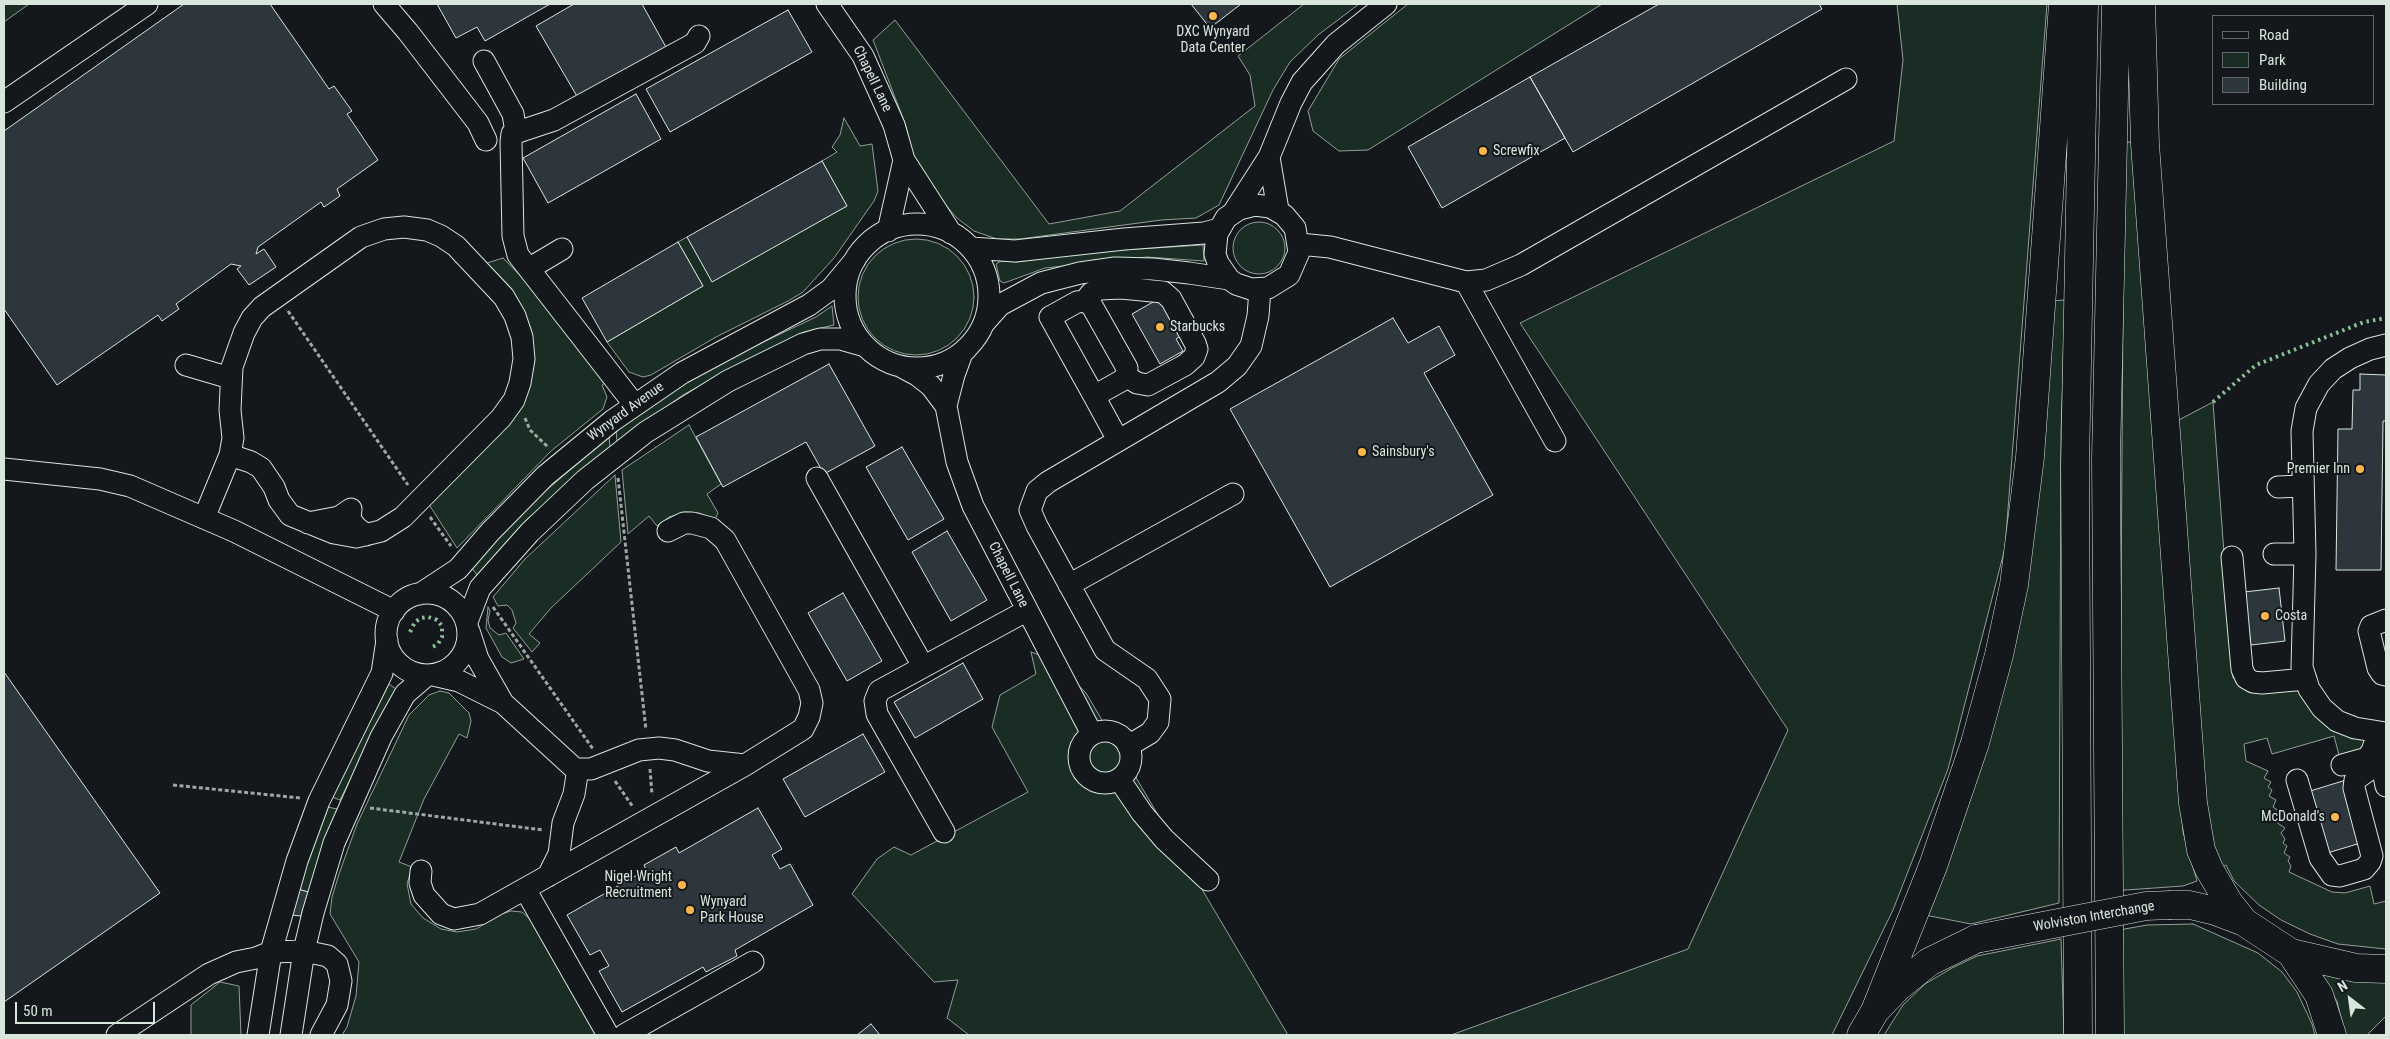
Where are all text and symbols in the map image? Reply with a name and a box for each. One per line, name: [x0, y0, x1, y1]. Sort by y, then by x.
marker: DXC Wynyard Data Center: [1207, 10, 1219, 22]
legend: [2212, 15, 2375, 105]
place label: DXC Wynyard Data Center: [1176, 24, 1250, 56]
text: Road: [2259, 26, 2289, 44]
street label: Chapell Lane: [849, 43, 895, 115]
text: Park: [2259, 51, 2286, 69]
text: Building: [2259, 76, 2307, 94]
place label: Screwfix: [1493, 143, 1540, 159]
marker: Screwfix: [1477, 145, 1489, 157]
place label: Starbucks: [1170, 319, 1225, 335]
marker: Starbucks: [1154, 321, 1166, 333]
street label: Wynyard Avenue: [585, 379, 667, 445]
place label: Sainsbury's: [1372, 444, 1435, 460]
marker: Sainsbury's: [1356, 446, 1368, 458]
place label: Premier Inn: [2287, 461, 2350, 477]
marker: Premier Inn: [2354, 463, 2366, 475]
street label: Chapell Lane: [984, 539, 1032, 611]
place label: Costa: [2275, 608, 2307, 624]
marker: Costa: [2259, 610, 2271, 622]
place label: McDonald's: [2261, 809, 2325, 825]
marker: McDonald's: [2329, 811, 2341, 823]
place label: Nigel Wright Recruitment: [604, 869, 672, 902]
marker: Nigel Wright Recruitment: [676, 879, 688, 891]
place label: Wynyard Park House: [700, 894, 764, 926]
street label: Wolviston Interchange: [2032, 898, 2156, 936]
marker: Wynyard Park House: [684, 904, 696, 916]
north arrow: [2325, 974, 2375, 1024]
text: N: [2335, 977, 2350, 995]
scale bar: [18, 992, 158, 1024]
text: 50 m: [23, 1002, 53, 1020]

